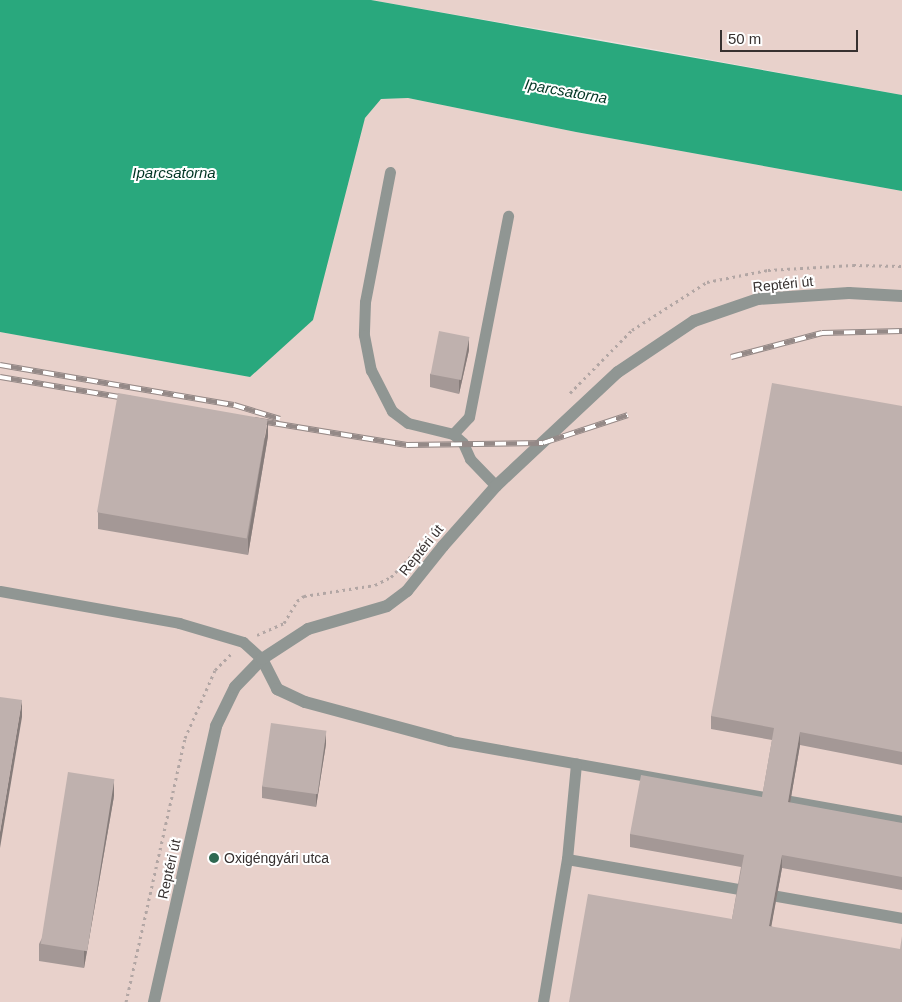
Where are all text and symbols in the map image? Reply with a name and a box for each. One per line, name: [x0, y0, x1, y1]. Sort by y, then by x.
scale bar: [722, 20, 860, 52]
text: 50 m: [728, 30, 761, 47]
water label: Iparcsatorna: [523, 75, 609, 107]
water label: Iparcsatorna: [132, 164, 216, 182]
street label: Reptéri út: [752, 272, 814, 296]
street label: Reptéri út: [395, 521, 447, 579]
street label: Reptéri út: [154, 838, 184, 900]
place label: Oxigéngyári utca: [224, 850, 329, 866]
marker: Oxigéngyári utca: [208, 852, 220, 864]

